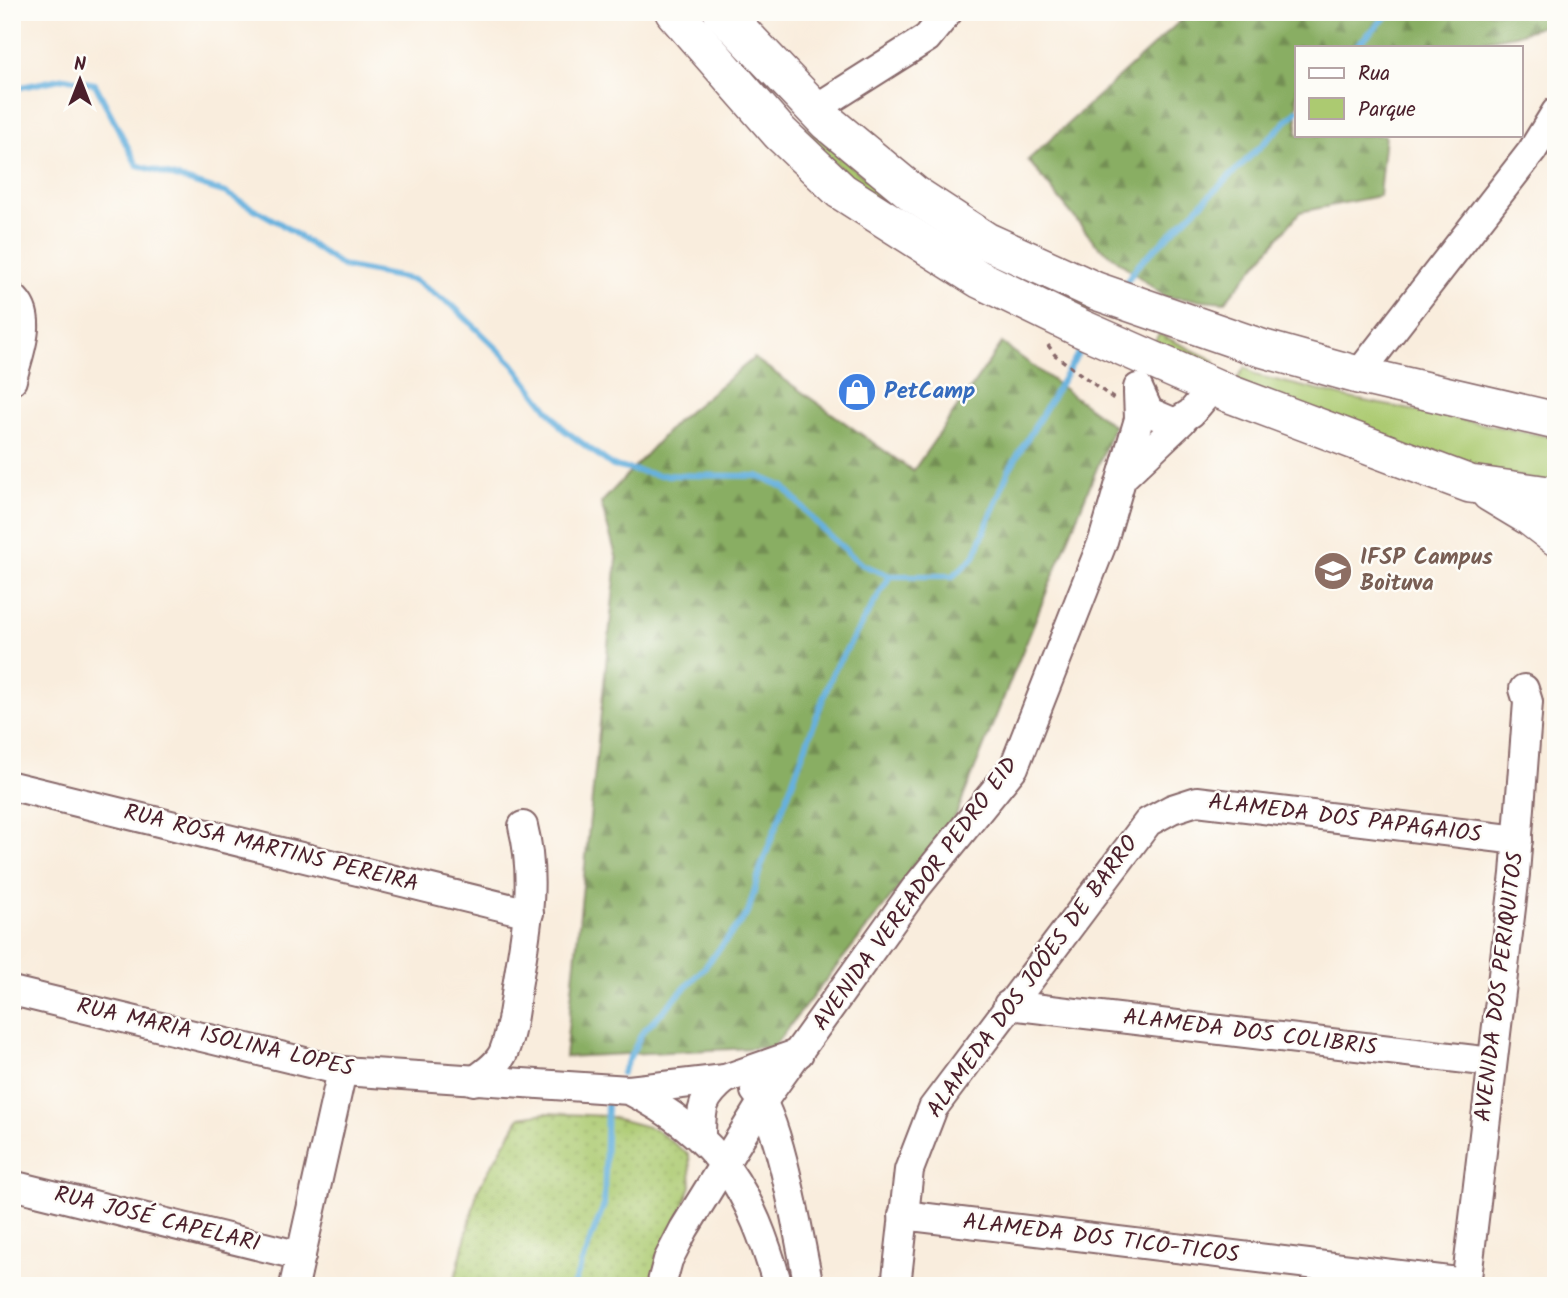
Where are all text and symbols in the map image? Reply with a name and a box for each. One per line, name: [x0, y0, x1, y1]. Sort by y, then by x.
north arrow: [46, 46, 116, 116]
legend: [1295, 46, 1522, 136]
text: N: [74, 50, 86, 80]
text: Rua: [1358, 58, 1390, 91]
text: Parque: [1358, 94, 1416, 127]
shop icon: PetCamp: [836, 371, 878, 413]
place label: PetCamp: [884, 374, 975, 410]
place label: IFSP Campus Boituva: [1360, 540, 1493, 602]
school or university icon: IFSP Campus Boituva: [1312, 550, 1354, 592]
street label: AVENIDA VEREADOR PEDRO EID: [804, 749, 1028, 1039]
street label: ALAMEDA DOS PAPAGAIOS: [1206, 784, 1484, 854]
street label: RUA ROSA MARTINS PEREIRA: [120, 795, 422, 903]
street label: ALAMEDA DOS JOÕES DE BARRO: [918, 828, 1148, 1126]
street label: AVENIDA DOS PERIQUITOS: [1466, 850, 1534, 1124]
street label: RUA MARIA ISOLINA LOPES: [73, 989, 357, 1087]
street label: ALAMEDA DOS COLIBRIS: [1121, 1000, 1379, 1066]
street label: RUA JOSÉ CAPELARI: [50, 1177, 264, 1263]
street label: ALAMEDA DOS TICO-TICOS: [961, 1204, 1241, 1274]

